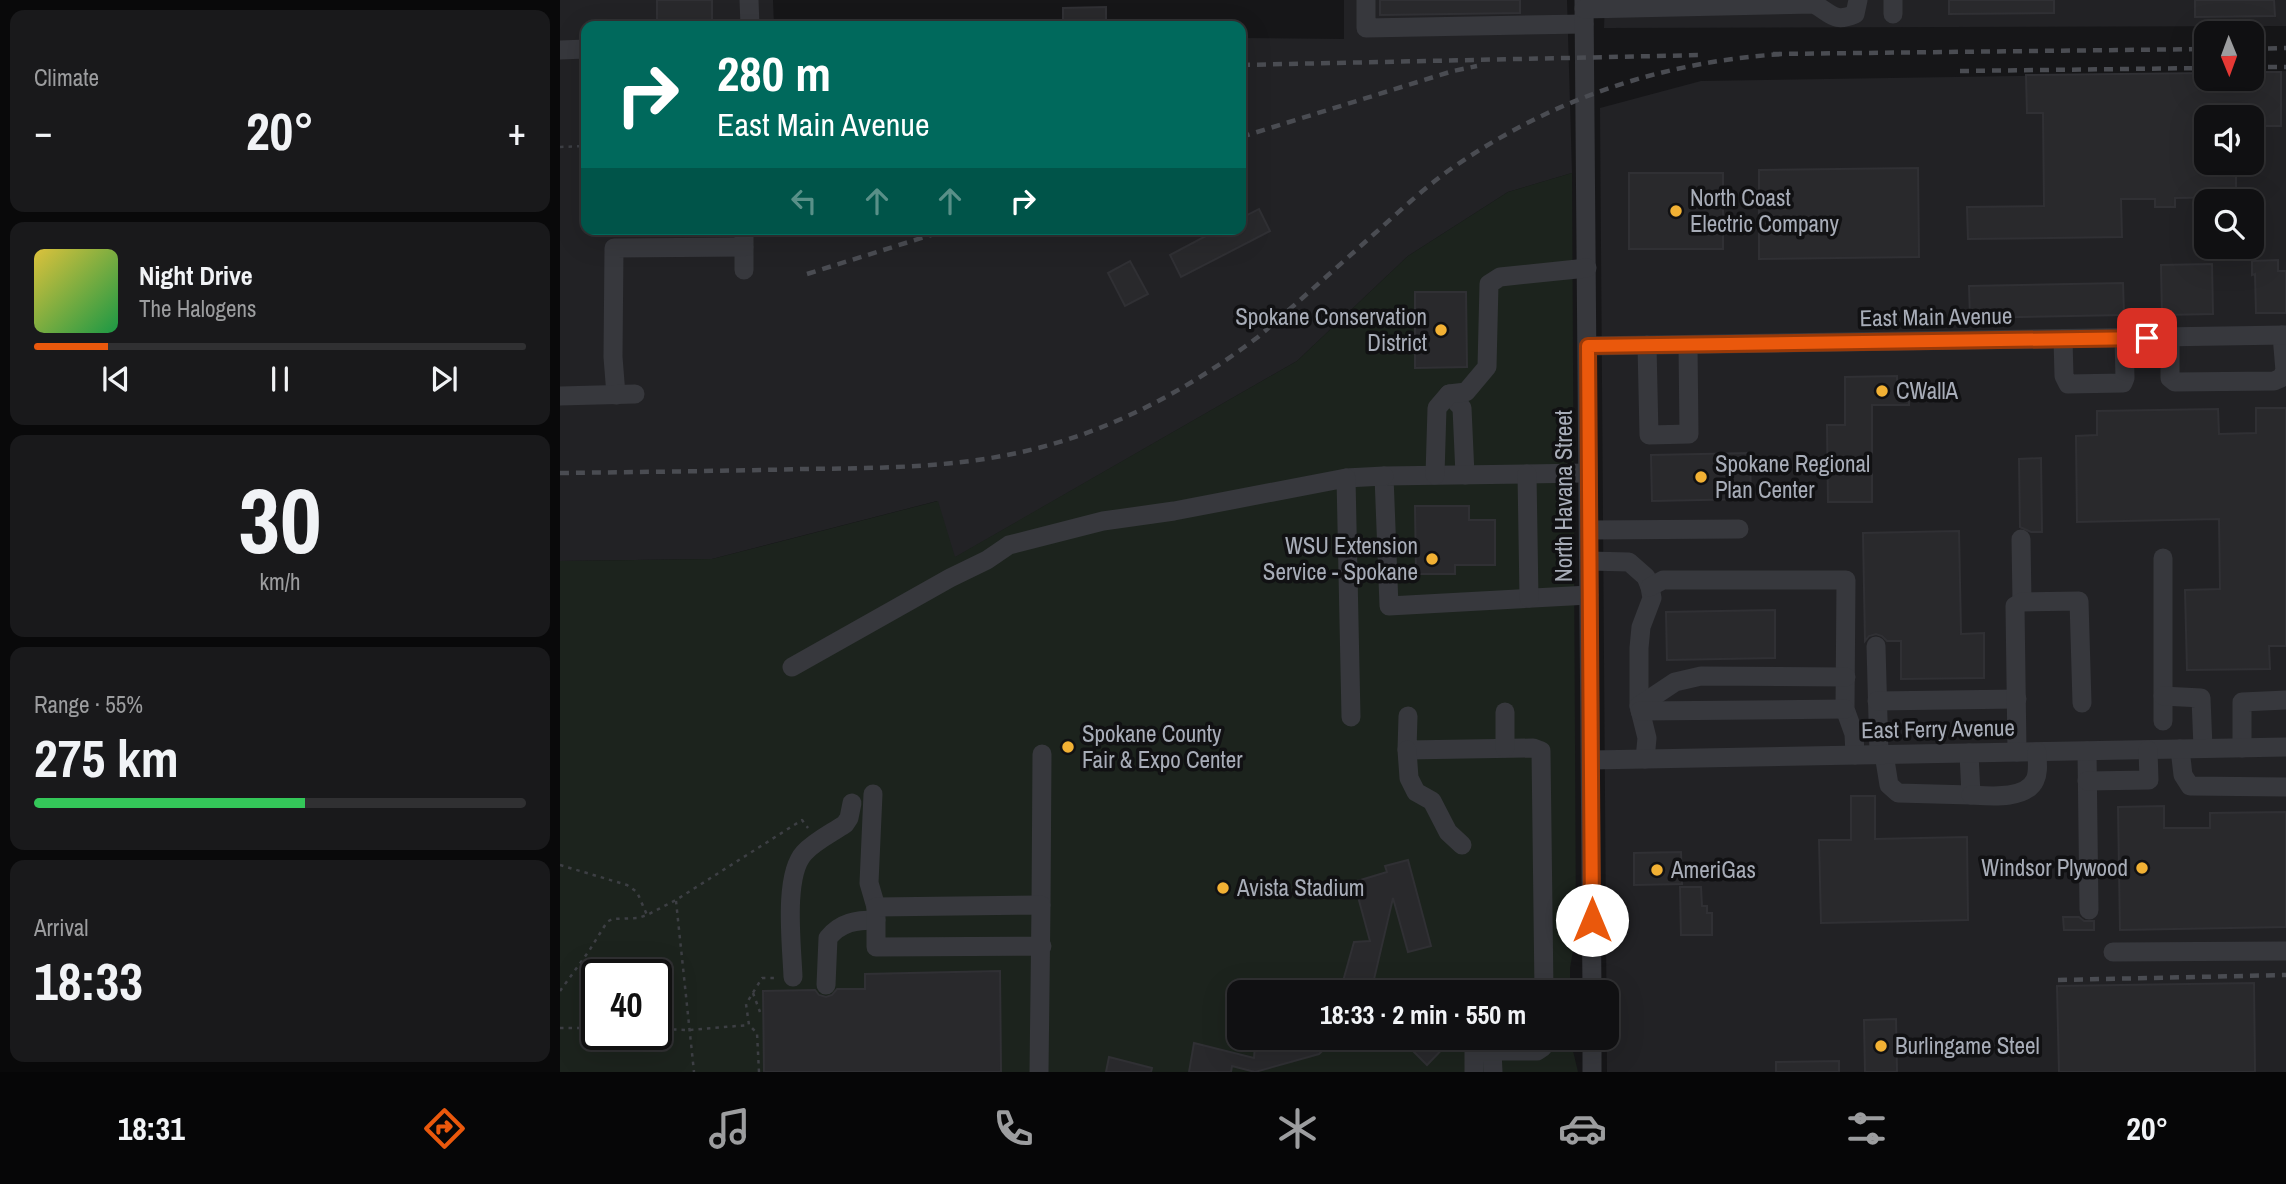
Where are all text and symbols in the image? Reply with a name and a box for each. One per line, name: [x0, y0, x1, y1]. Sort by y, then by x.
north arrow: [2194, 21, 2264, 91]
map controls: [2194, 21, 2264, 259]
text: 280 m: [717, 40, 831, 106]
icon: right: [602, 49, 693, 140]
text: Climate: [34, 62, 99, 93]
text: 20°: [246, 96, 314, 166]
text: East Main Avenue: [717, 103, 930, 146]
button: sound: [2194, 105, 2264, 175]
text: −: [34, 106, 52, 157]
text: +: [508, 106, 526, 157]
icon: left: [785, 182, 823, 220]
icon: ahead: [858, 182, 896, 220]
icon: ahead: [931, 182, 969, 220]
icon: right: [1004, 182, 1042, 220]
place label: North Coast Electric Company: [1690, 182, 1839, 239]
button: search: [2194, 189, 2264, 259]
marker: North Coast Electric Company: [1668, 203, 1684, 219]
text: Night Drive: [139, 258, 253, 293]
text: The Halogens: [139, 293, 256, 324]
street label: East Main Avenue: [1859, 300, 2013, 333]
place label: Spokane Conservation District: [1235, 301, 1427, 358]
pin: [2117, 308, 2177, 368]
icon: arrive: [2128, 319, 2166, 357]
marker: Spokane Conservation District: [1433, 322, 1449, 338]
icon: previous: [97, 360, 135, 398]
icon: pause: [261, 360, 299, 398]
icon: next: [425, 360, 463, 398]
place label: CWallA: [1896, 375, 1959, 406]
marker: CWallA: [1874, 383, 1890, 399]
street label: North Havana Street: [1548, 410, 1579, 582]
place label: Spokane Regional Plan Center: [1715, 448, 1870, 505]
text: 30: [239, 459, 322, 581]
marker: Spokane Regional Plan Center: [1693, 469, 1709, 485]
place label: WSU Extension Service - Spokane: [1263, 530, 1418, 587]
marker: WSU Extension Service - Spokane: [1424, 551, 1440, 567]
text: km/h: [260, 566, 300, 597]
text: Range · 55%: [34, 689, 143, 720]
street label: East Ferry Avenue: [1861, 712, 2015, 745]
place label: Spokane County Fair & Expo Center: [1082, 718, 1243, 775]
text: 275 km: [34, 723, 179, 793]
marker: Spokane County Fair & Expo Center: [1060, 739, 1076, 755]
place label: Windsor Plywood: [1981, 852, 2128, 883]
place label: AmeriGas: [1670, 854, 1756, 885]
marker: Windsor Plywood: [2134, 860, 2150, 876]
marker: AmeriGas: [1649, 862, 1665, 878]
place label: Avista Stadium: [1236, 872, 1365, 903]
marker: Avista Stadium: [1215, 880, 1231, 896]
position arrow: [1555, 883, 1629, 957]
text: Arrival: [34, 912, 89, 943]
text: 18:33: [34, 946, 143, 1016]
speed limit sign: 40: [581, 959, 672, 1050]
text: 18:33 · 2 min · 550 m: [1320, 997, 1526, 1032]
place label: Burlingame Steel: [1895, 1030, 2040, 1061]
marker: Burlingame Steel: [1873, 1038, 1889, 1054]
icon: directions: [420, 1104, 469, 1153]
icon: music: [705, 1104, 754, 1153]
icon: phone: [989, 1104, 1038, 1153]
icon: climate: [1273, 1104, 1322, 1153]
icon: car: [1558, 1104, 1607, 1153]
icon: filters: [1842, 1104, 1891, 1153]
text: 18:31: [118, 1107, 185, 1150]
text: 20°: [2126, 1107, 2168, 1150]

